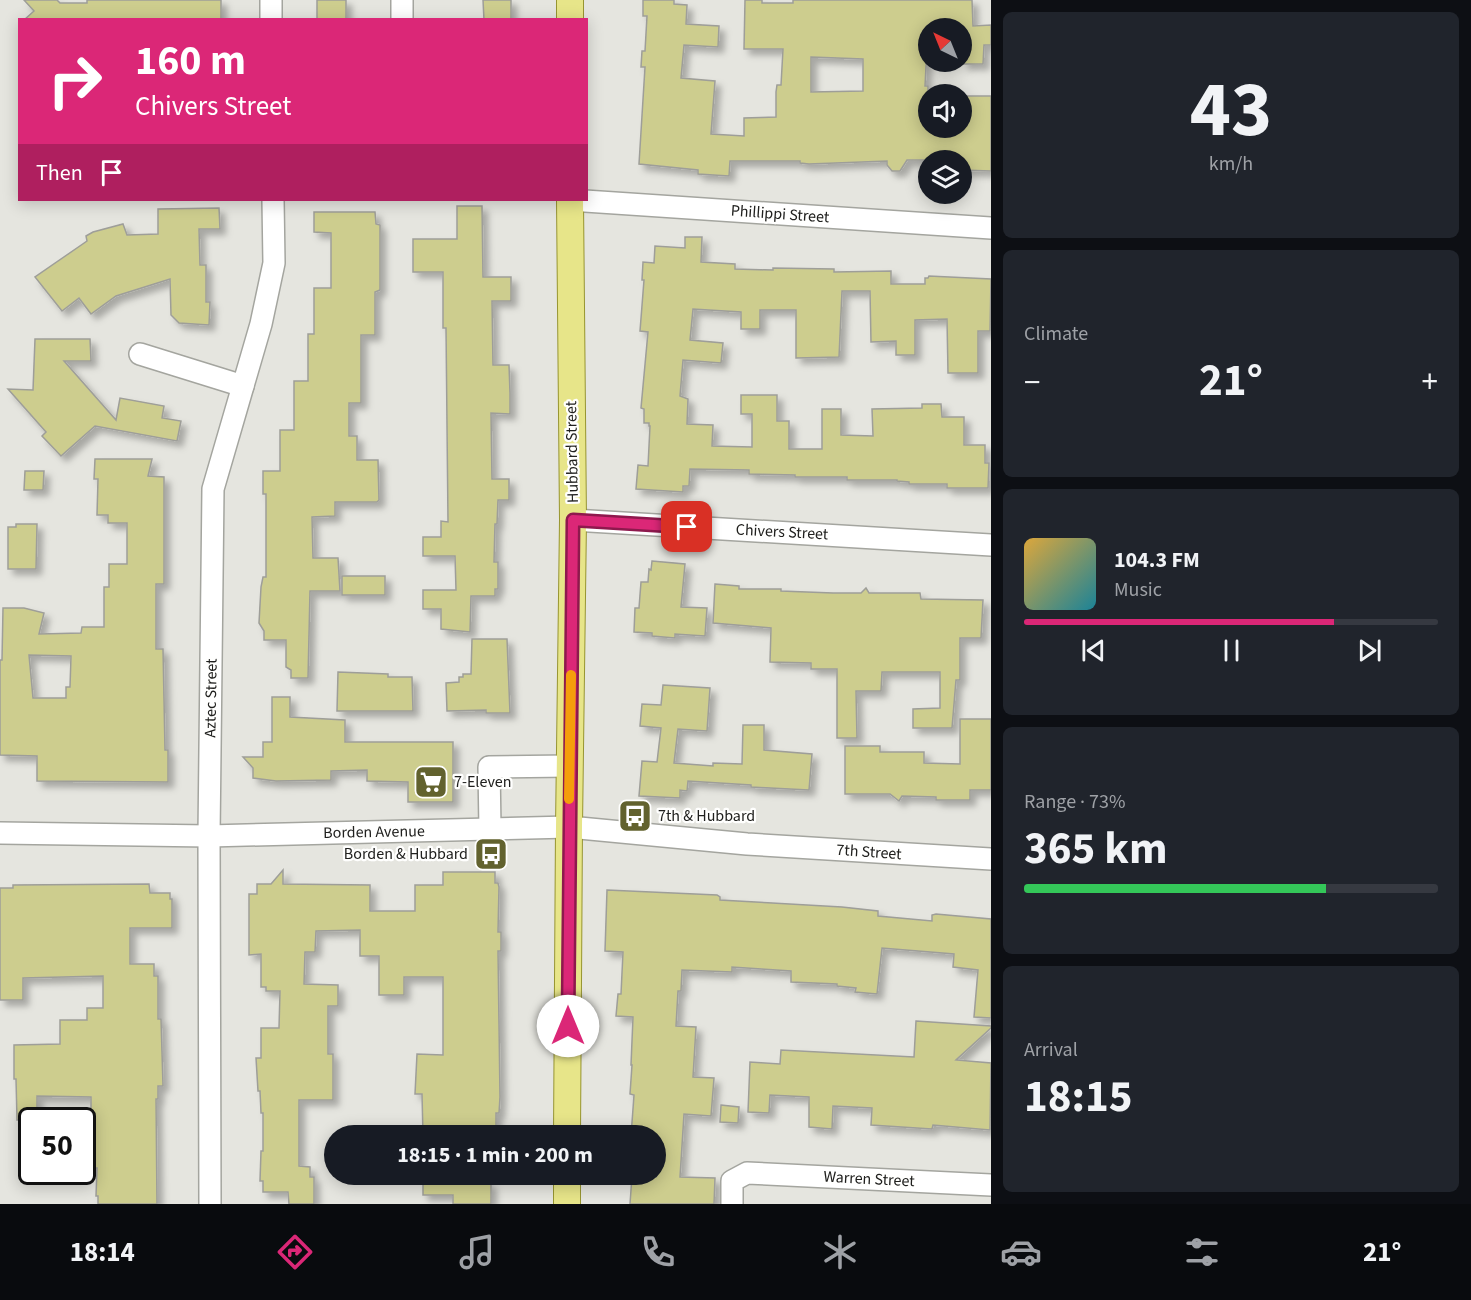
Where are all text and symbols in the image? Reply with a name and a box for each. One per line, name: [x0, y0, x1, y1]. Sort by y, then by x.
north arrow: [918, 18, 972, 72]
map controls: [918, 18, 972, 204]
text: 160 m: [135, 31, 246, 91]
icon: right: [36, 42, 114, 120]
text: 43: [1190, 55, 1272, 166]
button: sound: [918, 84, 972, 138]
text: Chivers Street: [135, 87, 291, 126]
button: layers: [918, 150, 972, 204]
text: km/h: [1209, 150, 1253, 178]
icon: arrive: [95, 156, 128, 189]
text: Then: [36, 157, 83, 189]
street label: Phillippi Street: [730, 200, 831, 228]
text: Climate: [1024, 320, 1088, 348]
text: 21°: [1199, 349, 1263, 413]
text: −: [1024, 359, 1040, 406]
text: +: [1422, 359, 1438, 406]
street label: Hubbard Street: [560, 400, 584, 503]
pin: [661, 501, 712, 552]
icon: arrive: [670, 510, 703, 543]
street label: Chivers Street: [735, 519, 829, 545]
text: 104.3 FM: [1114, 544, 1200, 576]
text: Music: [1114, 576, 1162, 604]
icon: previous: [1077, 634, 1110, 667]
icon: pause: [1215, 634, 1248, 667]
icon: next: [1353, 634, 1386, 667]
street label: Aztec Street: [199, 658, 223, 738]
supermarket icon: 7-Eleven: [413, 764, 449, 800]
place label: 7-Eleven: [454, 771, 512, 793]
text: Range · 73%: [1024, 788, 1125, 816]
bus stop icon: 7th & Hubbard: [617, 798, 653, 834]
place label: 7th & Hubbard: [658, 805, 755, 827]
text: 365 km: [1024, 817, 1168, 881]
street label: Borden Avenue: [323, 820, 425, 844]
bus stop icon: Borden & Hubbard: [473, 836, 509, 872]
street label: 7th Street: [836, 839, 903, 865]
place label: Borden & Hubbard: [344, 843, 468, 865]
position arrow: [536, 994, 600, 1058]
text: Arrival: [1024, 1036, 1078, 1064]
text: 18:15: [1024, 1065, 1133, 1129]
speed limit sign: 50: [18, 1107, 96, 1185]
text: 18:15 · 1 min · 200 m: [397, 1139, 593, 1171]
street label: Warren Street: [823, 1166, 916, 1192]
icon: directions: [274, 1231, 316, 1273]
icon: music: [456, 1231, 498, 1273]
icon: phone: [637, 1231, 679, 1273]
icon: climate: [819, 1231, 861, 1273]
icon: car: [1000, 1231, 1042, 1273]
icon: filters: [1181, 1231, 1223, 1273]
text: 18:14: [70, 1233, 135, 1272]
text: 21°: [1363, 1233, 1401, 1272]

